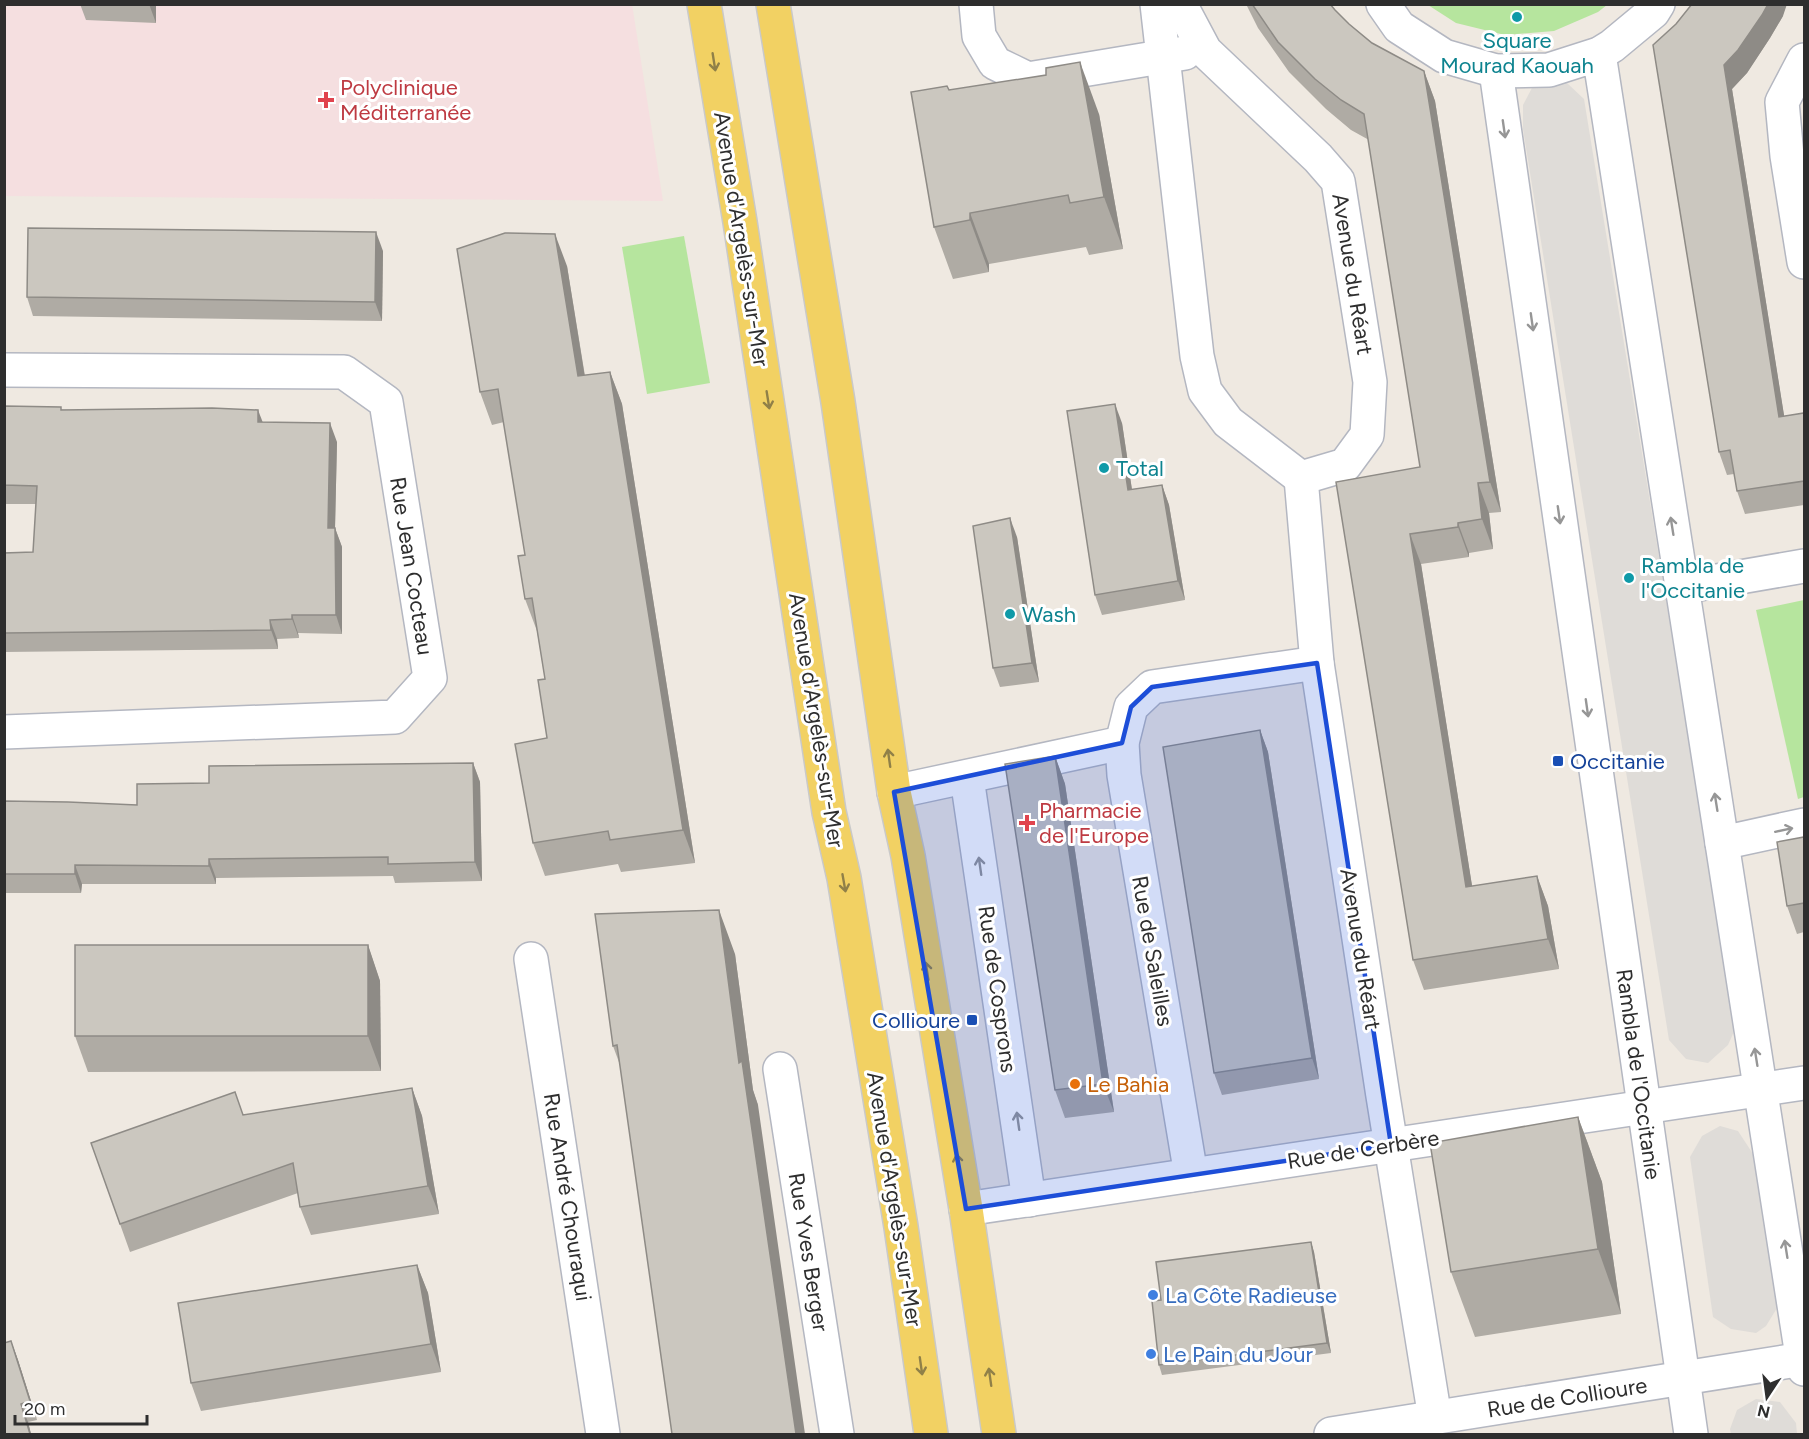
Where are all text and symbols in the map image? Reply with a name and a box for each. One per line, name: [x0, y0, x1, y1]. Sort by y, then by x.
marker: Square Mourad Kaouah: [1510, 10, 1524, 24]
place label: Square Mourad Kaouah: [1440, 27, 1594, 79]
one-way arrow: [708, 52, 719, 72]
place label: Polyclinique Méditerranée: [340, 74, 471, 126]
marker: Polyclinique Méditerranée: [317, 91, 335, 109]
street label: Avenue d'Argelès-sur-Mer: [708, 110, 775, 369]
one-way arrow: [1499, 119, 1510, 138]
street label: Avenue du Réart: [1326, 191, 1379, 357]
one-way arrow: [1526, 312, 1537, 331]
one-way arrow: [762, 390, 773, 409]
place label: Total: [1116, 455, 1164, 482]
marker: Total: [1097, 461, 1111, 475]
street label: Rue Jean Cocteau: [384, 475, 439, 657]
one-way arrow: [1554, 505, 1565, 524]
one-way arrow: [1667, 517, 1678, 537]
place label: Rambla de l'Occitanie: [1641, 552, 1745, 604]
marker: Rambla de l'Occitanie: [1622, 571, 1636, 585]
street label: Avenue d'Argelès-sur-Mer: [783, 591, 850, 850]
place label: Wash: [1022, 601, 1076, 628]
marker: Wash: [1003, 607, 1017, 621]
one-way arrow: [1582, 698, 1593, 717]
one-way arrow: [884, 748, 895, 768]
place label: Occitanie: [1570, 748, 1665, 775]
marker: Occitanie: [1551, 754, 1565, 768]
one-way arrow: [1710, 792, 1721, 812]
place label: Pharmacie de l'Europe: [1039, 797, 1149, 849]
marker: Pharmacie de l'Europe: [1020, 816, 1034, 830]
one-way arrow: [1774, 823, 1793, 835]
one-way arrow: [975, 856, 986, 876]
street label: Avenue du Réart: [1334, 866, 1387, 1032]
one-way arrow: [839, 872, 850, 892]
street label: Rue de Saleilles: [1126, 874, 1179, 1029]
street label: Rue de Cosprons: [972, 904, 1023, 1074]
one-way arrow: [921, 961, 932, 981]
street label: Rambla de l'Occitanie: [1610, 967, 1667, 1181]
place label: Collioure: [872, 1007, 960, 1034]
marker: Collioure: [965, 1013, 979, 1027]
one-way arrow: [1750, 1047, 1761, 1067]
street label: Avenue d'Argelès-sur-Mer: [861, 1070, 928, 1329]
place label: Le Bahia: [1087, 1071, 1169, 1098]
marker: Le Bahia: [1068, 1077, 1082, 1091]
street label: Rue André Chouraqui: [538, 1091, 597, 1303]
one-way arrow: [1012, 1112, 1023, 1131]
street label: Rue de Cerbère: [1285, 1124, 1441, 1175]
one-way arrow: [953, 1154, 964, 1173]
street label: Rue Yves Berger: [783, 1171, 834, 1334]
one-way arrow: [1780, 1240, 1791, 1260]
place label: La Côte Radieuse: [1165, 1282, 1337, 1309]
marker: La Côte Radieuse: [1146, 1288, 1160, 1302]
place label: Le Pain du Jour: [1163, 1341, 1313, 1368]
marker: Le Pain du Jour: [1144, 1347, 1158, 1361]
one-way arrow: [916, 1355, 927, 1375]
one-way arrow: [985, 1367, 996, 1387]
north arrow: [1737, 1367, 1797, 1427]
street label: Rue de Collioure: [1485, 1372, 1649, 1423]
scale bar: [15, 1388, 147, 1426]
text: 20 m: [24, 1398, 65, 1420]
text: N: [1756, 1400, 1772, 1422]

